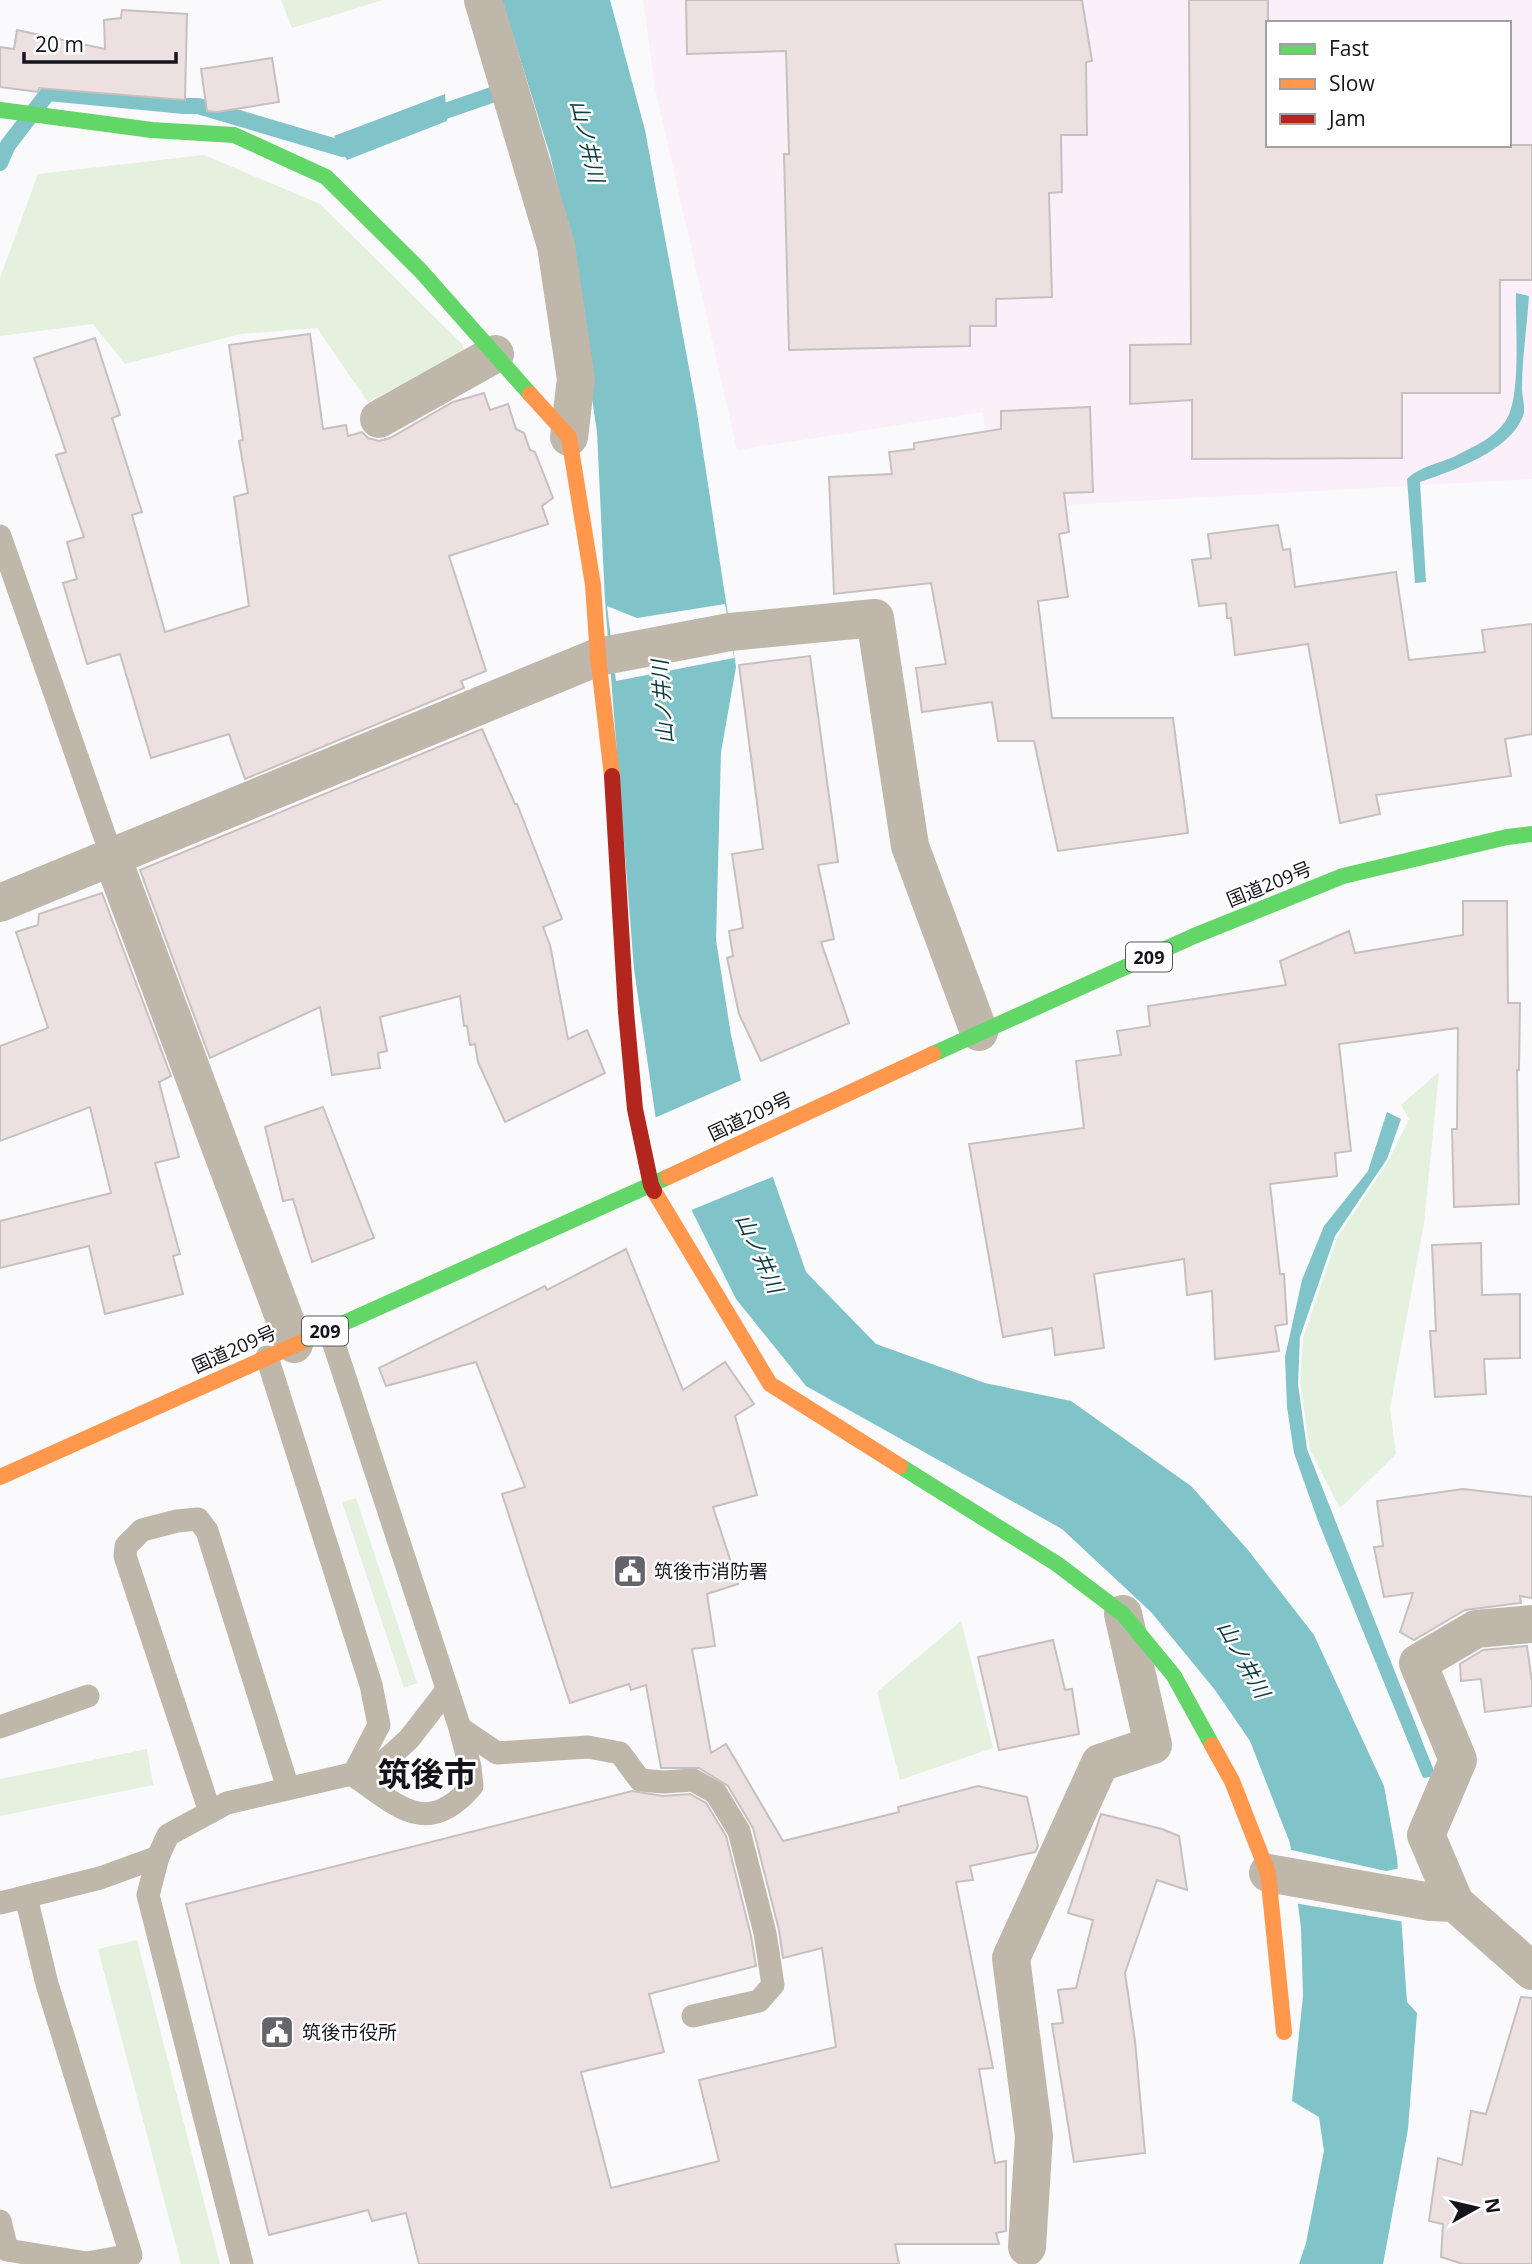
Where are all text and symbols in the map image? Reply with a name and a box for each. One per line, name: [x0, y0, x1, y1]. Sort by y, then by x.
scale bar: [24, 21, 177, 65]
legend: [1266, 21, 1511, 147]
text: 20 m: [35, 30, 84, 58]
text: Fast: [1329, 34, 1369, 62]
text: Slow: [1329, 69, 1375, 97]
water label: 山ノ井川: [565, 97, 612, 187]
text: Jam: [1327, 104, 1366, 132]
water label: 山ノ井川: [645, 657, 679, 745]
street label: 国道209号: [1223, 855, 1315, 913]
road number: 209: [1126, 942, 1172, 972]
street label: 国道209号: [704, 1085, 796, 1147]
water label: 山ノ井川: [730, 1209, 791, 1299]
road number: 209: [302, 1316, 348, 1346]
street label: 国道209号: [188, 1319, 280, 1379]
public building icon: 筑後市消防署: [611, 1552, 649, 1590]
place label: 筑後市消防署: [654, 1558, 768, 1584]
water label: 山ノ井川: [1211, 1615, 1278, 1704]
district label: 筑後市: [378, 1751, 477, 1796]
public building icon: 筑後市役所: [258, 2013, 296, 2051]
place label: 筑後市役所: [302, 2019, 397, 2045]
north arrow: [1441, 2173, 1511, 2243]
text: N: [1479, 2196, 1507, 2215]

